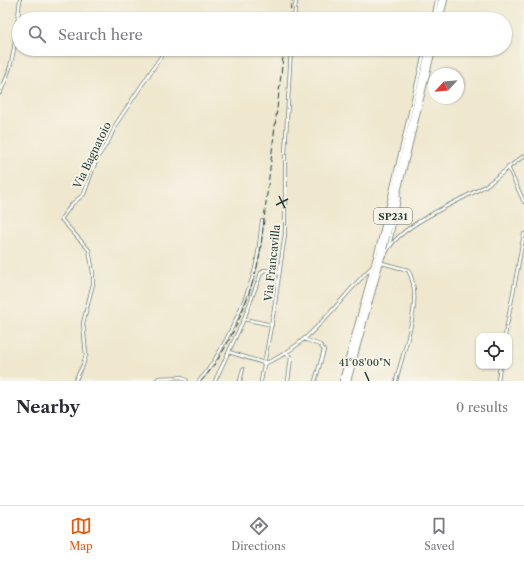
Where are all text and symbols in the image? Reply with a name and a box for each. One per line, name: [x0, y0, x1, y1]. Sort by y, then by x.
search box: [12, 12, 512, 56]
icon: search: [26, 23, 48, 45]
text: Search here: [58, 25, 143, 44]
north arrow: [428, 68, 464, 104]
street label: Via Bagnatoio: [69, 119, 114, 192]
road number: SP231: [374, 208, 412, 224]
street label: Via Francavilla: [261, 224, 283, 303]
map controls: [476, 333, 512, 369]
button: locate: [476, 333, 512, 369]
text: 41°08'00"N: [339, 356, 391, 369]
text: Nearby: [16, 397, 80, 417]
text: 0 results: [456, 399, 508, 415]
tab: Map: [69, 515, 93, 553]
tab: Directions: [231, 515, 286, 553]
tab: Saved: [424, 515, 455, 553]

